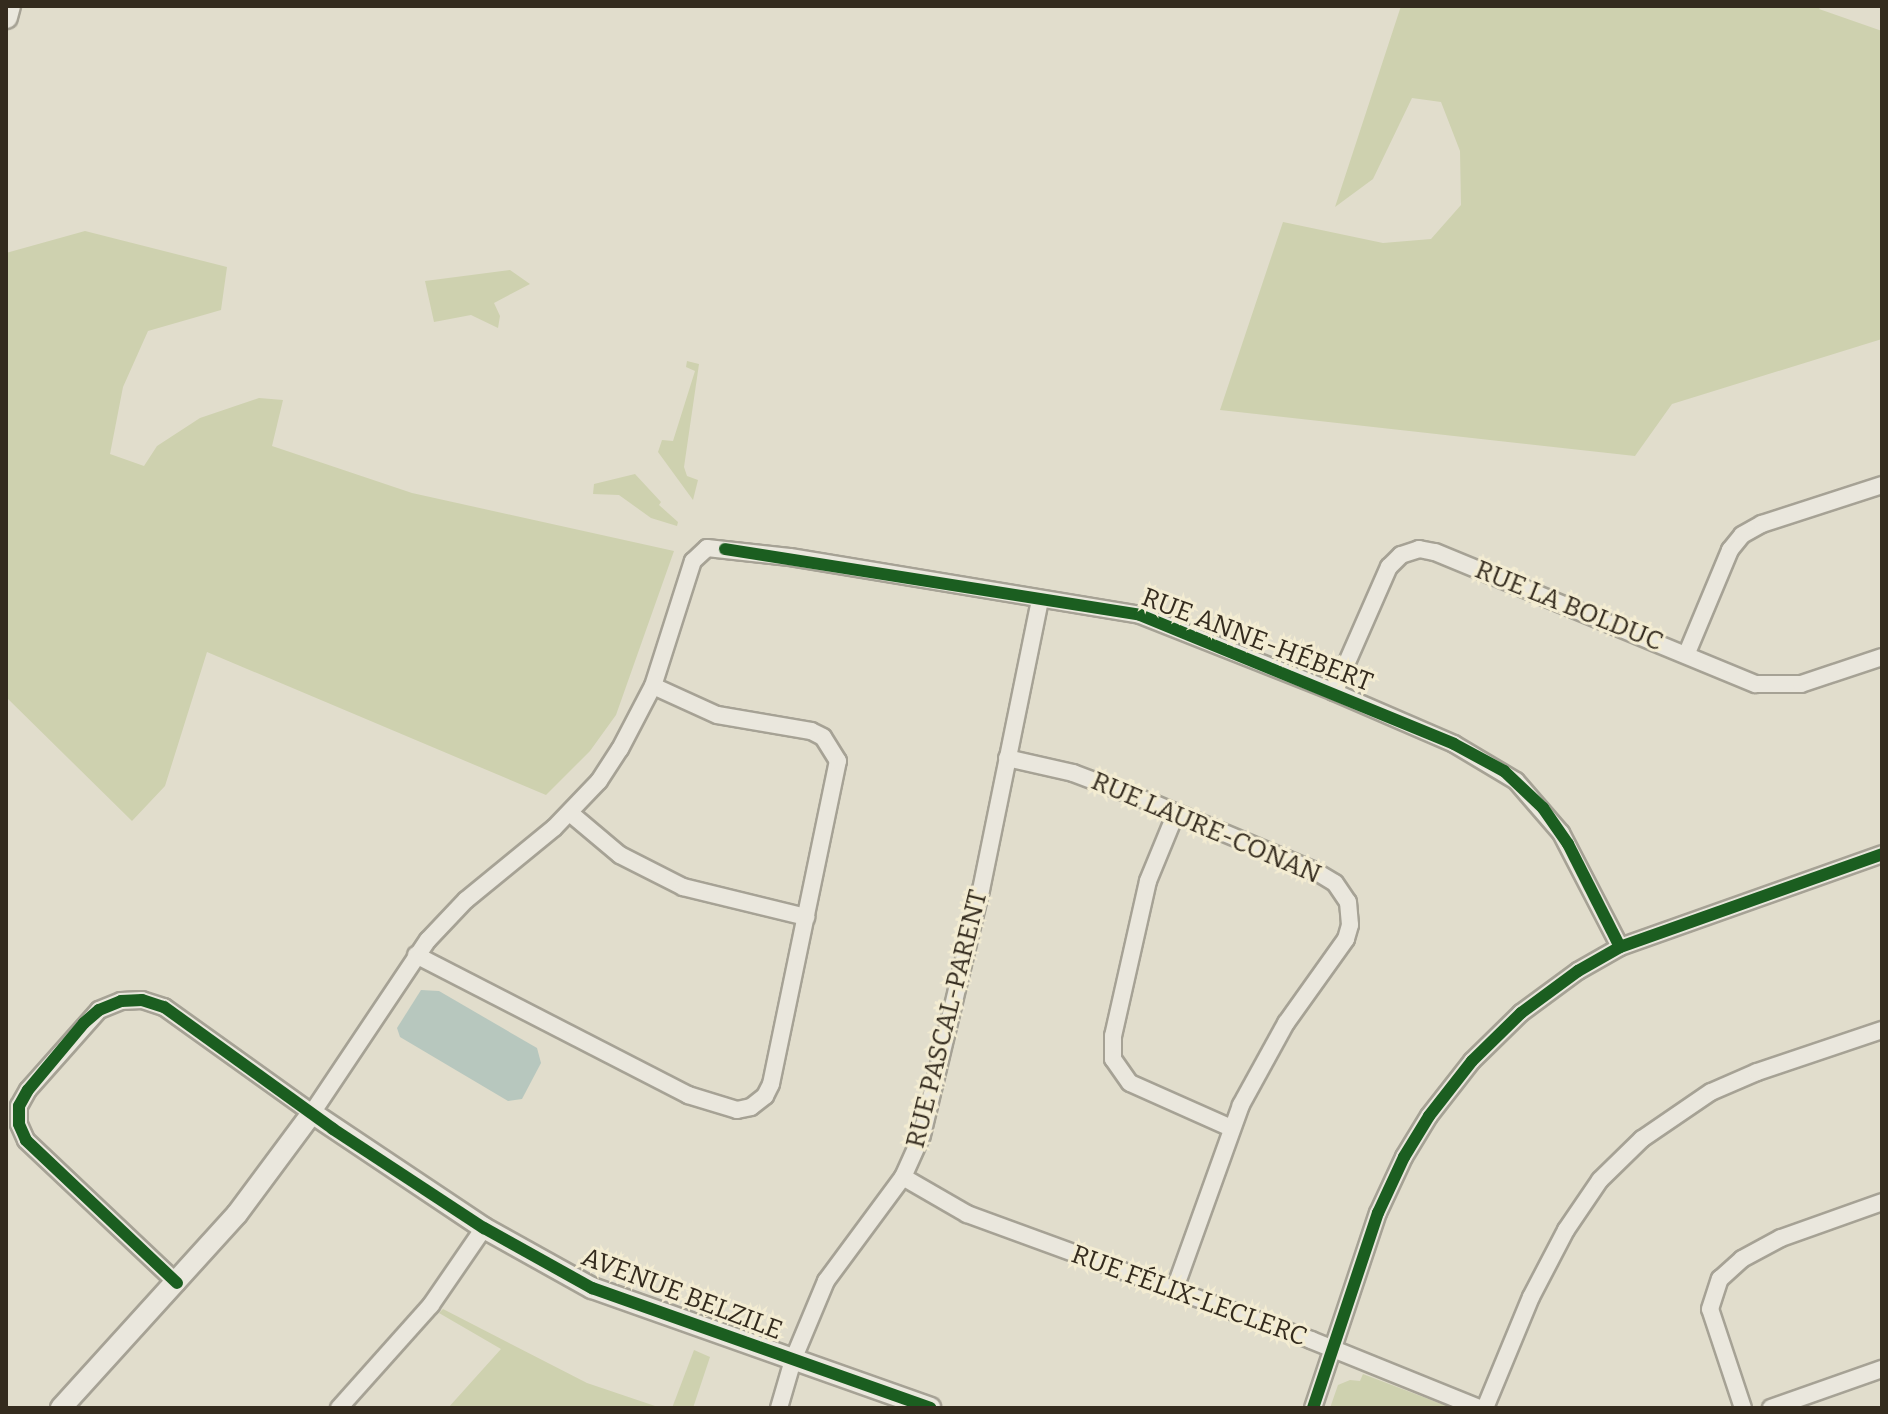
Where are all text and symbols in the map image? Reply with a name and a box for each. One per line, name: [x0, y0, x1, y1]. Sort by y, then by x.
street label: RUE LA BOLDUC: [1470, 554, 1668, 658]
street label: RUE ANNE-HÉBERT: [1137, 582, 1377, 698]
street label: RUE LAURE-CONAN: [1087, 766, 1325, 890]
street label: RUE PASCAL-PARENT: [900, 887, 994, 1151]
street label: RUE FÉLIX-LECLERC: [1067, 1239, 1311, 1353]
street label: AVENUE BELZILE: [577, 1241, 787, 1347]

